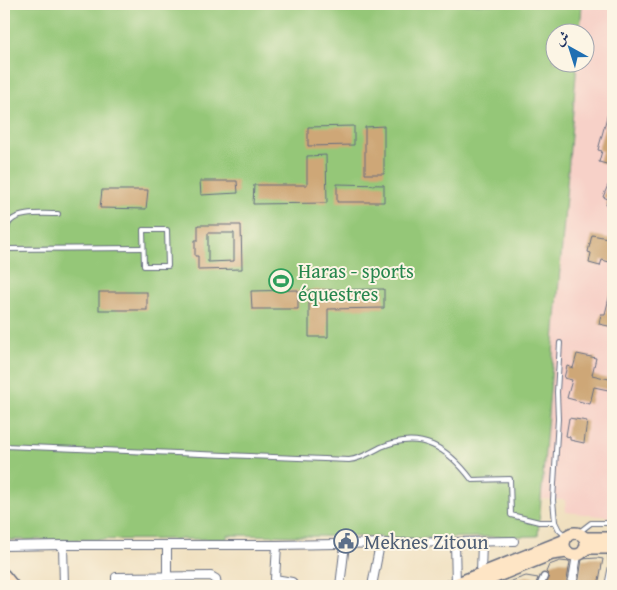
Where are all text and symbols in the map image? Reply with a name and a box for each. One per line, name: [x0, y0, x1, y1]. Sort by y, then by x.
north arrow: [544, 22, 594, 72]
text: ش: [550, 26, 574, 50]
place label: Haras - sports équestres: [298, 256, 414, 308]
sports icon: Haras - sports équestres: [268, 268, 294, 294]
place label: Meknes Zitoun: [364, 527, 488, 556]
public building icon: Meknes Zitoun: [333, 528, 359, 554]

